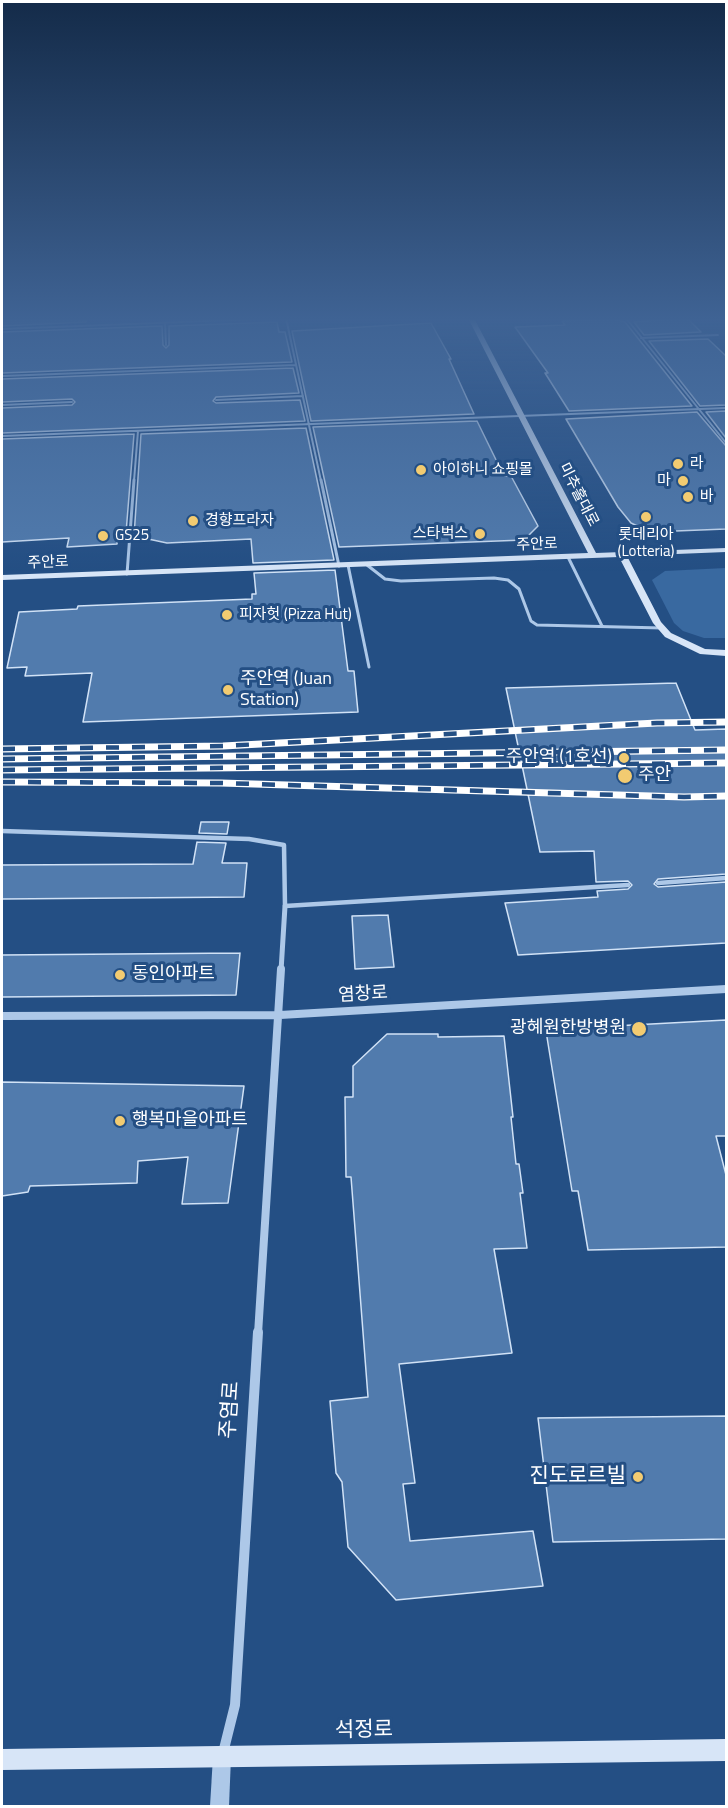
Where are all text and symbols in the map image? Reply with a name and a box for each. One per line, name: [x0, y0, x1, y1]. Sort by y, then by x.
place label: 라: [690, 455, 704, 473]
marker: 라: [671, 457, 685, 471]
street label: 미추홀대로: [554, 460, 602, 530]
place label: 아이하니 쇼핑몰: [433, 461, 533, 479]
marker: 아이하니 쇼핑몰: [414, 463, 428, 477]
place label: 마: [657, 472, 671, 490]
marker: 마: [676, 474, 690, 488]
place label: 바: [700, 488, 714, 506]
marker: 바: [681, 490, 695, 504]
marker: 롯데리아 (Lotteria): [639, 510, 653, 524]
place label: 경향프라자: [205, 512, 274, 530]
marker: 경향프라자: [186, 514, 200, 528]
place label: 스타벅스: [413, 525, 468, 543]
place label: 롯데리아 (Lotteria): [618, 526, 674, 561]
place label: GS25: [115, 527, 149, 545]
marker: 스타벅스: [473, 527, 487, 541]
marker: GS25: [96, 529, 110, 543]
street label: 주안로: [516, 535, 558, 555]
street label: 주안로: [27, 553, 69, 573]
place label: 피자헛 (Pizza Hut): [239, 606, 352, 624]
marker: 피자헛 (Pizza Hut): [220, 608, 234, 622]
place label: 주안역 (Juan Station): [240, 669, 332, 712]
marker: 주안역 (Juan Station): [221, 683, 235, 697]
place label: 주안역 (1호선): [506, 747, 612, 769]
marker: 주안역 (1호선): [617, 751, 631, 765]
place label: 주안: [638, 765, 671, 787]
marker: 주안: [616, 767, 634, 785]
place label: 동인아파트: [132, 964, 215, 986]
marker: 동인아파트: [113, 968, 127, 982]
street label: 염창로: [338, 983, 388, 1007]
place label: 광혜원한방병원: [510, 1018, 626, 1040]
marker: 광혜원한방병원: [630, 1020, 648, 1038]
place label: 행복마을아파트: [132, 1110, 248, 1132]
marker: 행복마을아파트: [113, 1114, 127, 1128]
street label: 주염로: [216, 1380, 246, 1440]
place label: 진도로르빌: [529, 1464, 626, 1490]
marker: 진도로르빌: [631, 1470, 645, 1484]
street label: 석정로: [335, 1718, 393, 1744]

